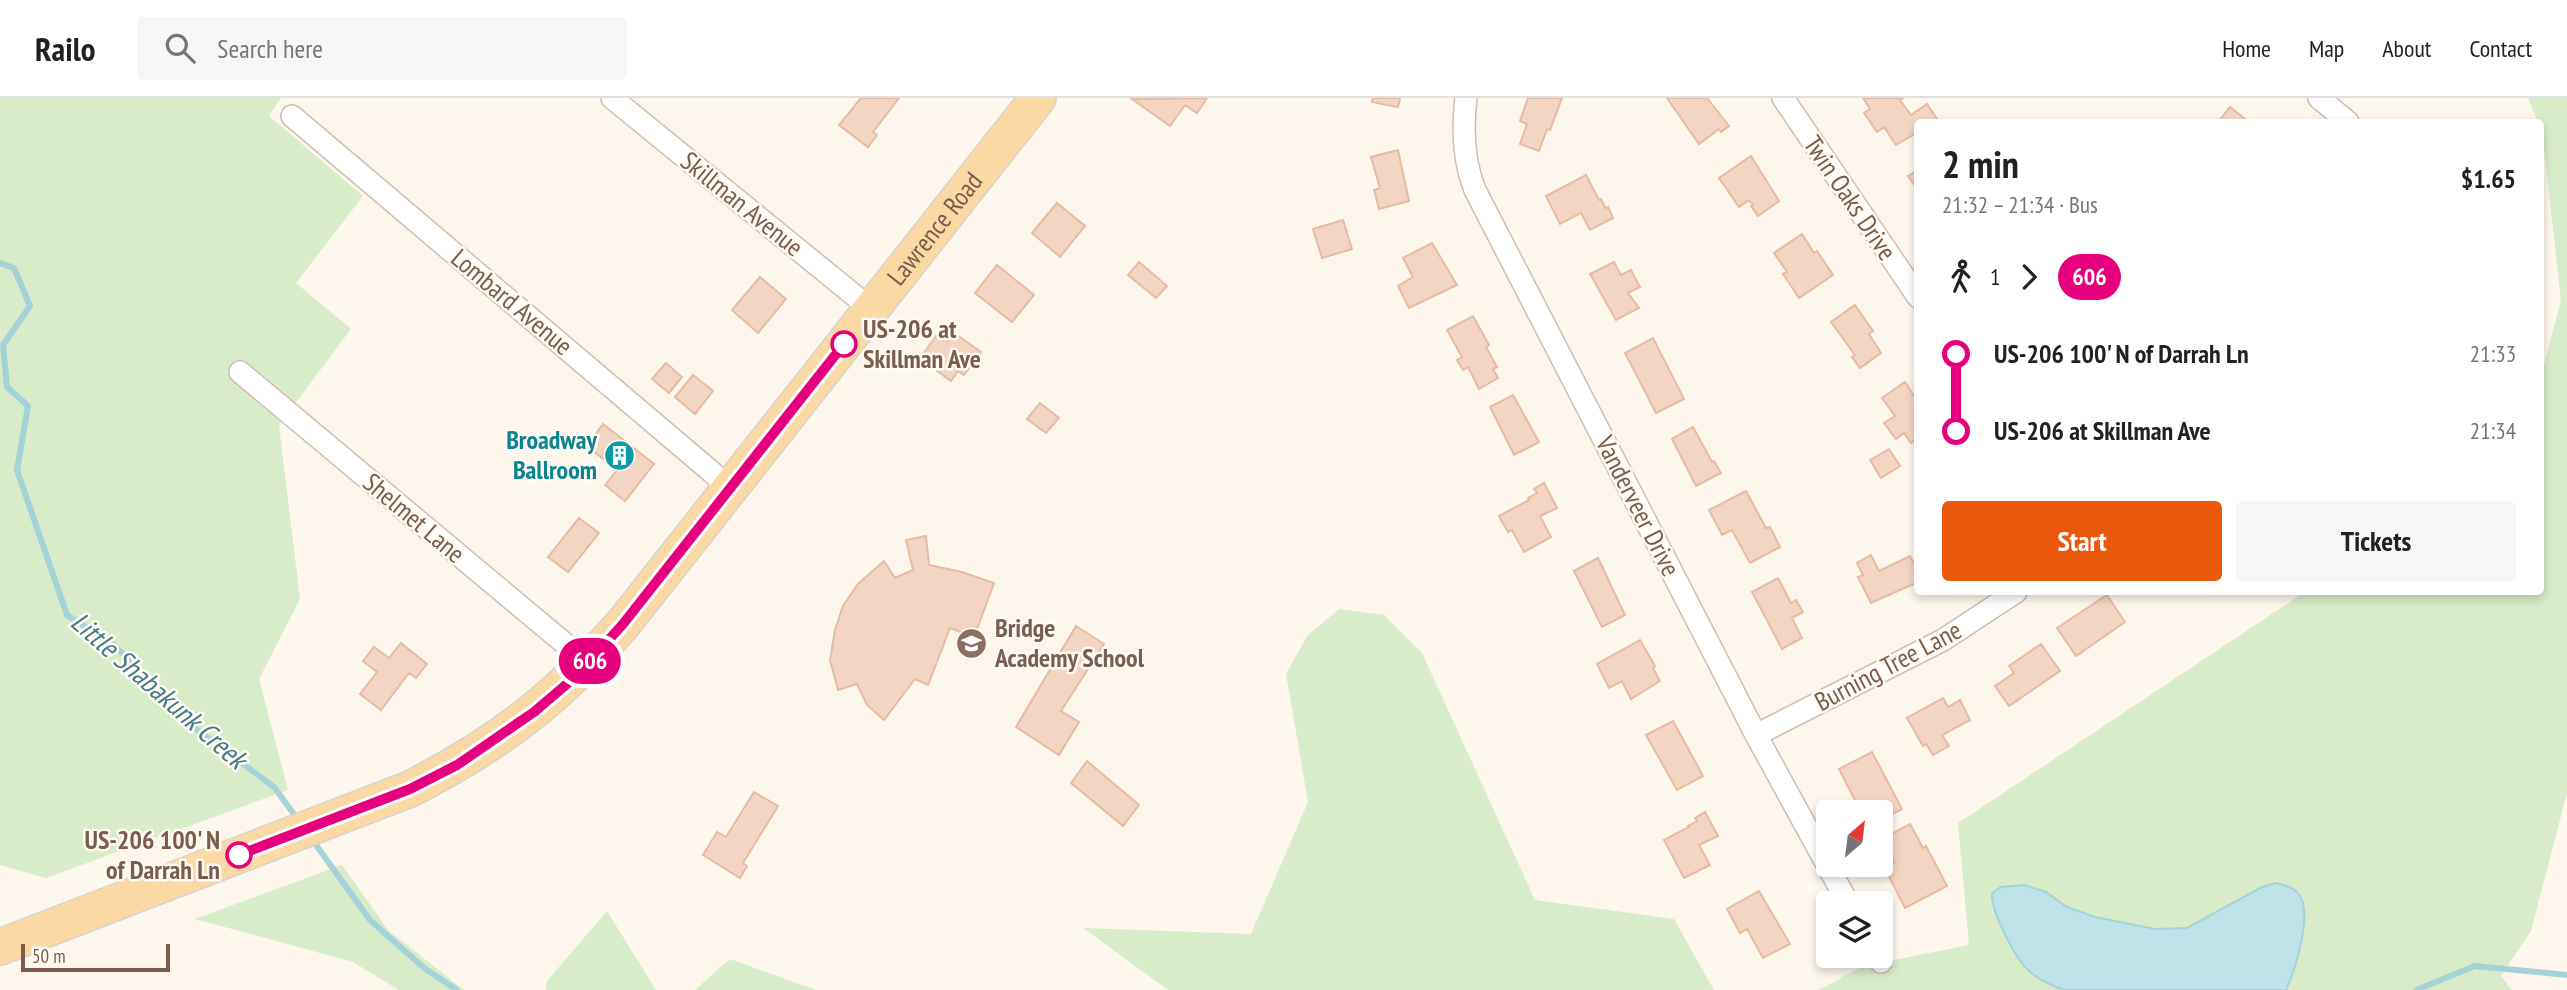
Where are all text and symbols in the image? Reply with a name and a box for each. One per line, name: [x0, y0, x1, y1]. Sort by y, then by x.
search box: [137, 17, 627, 80]
text: Railo: [35, 27, 95, 70]
icon: search: [161, 29, 199, 67]
text: Search here: [217, 32, 323, 65]
text: Home: [2222, 33, 2271, 64]
text: Map: [2309, 33, 2344, 64]
text: About: [2382, 33, 2431, 64]
text: Contact: [2469, 33, 2532, 64]
street label: Twin Oaks Drive: [1797, 129, 1904, 266]
text: 2 min: [1942, 139, 2019, 188]
street label: Skillman Avenue: [674, 144, 810, 263]
text: $1.65: [2461, 162, 2516, 195]
street label: Lawrence Road: [880, 165, 989, 292]
text: 21:32 – 21:34 · Bus: [1942, 190, 2098, 219]
street label: Lombard Avenue: [445, 241, 580, 362]
icon: walk: [1942, 258, 1980, 296]
icon: forward: [2010, 258, 2048, 296]
text: 606: [2072, 261, 2107, 292]
text: 1: [1990, 262, 2000, 291]
place label: US-206 at Skillman Ave: [863, 312, 981, 375]
marker: US-206 at Skillman Ave: [831, 331, 857, 357]
text: US-206 100' N of Darrah Ln: [1994, 337, 2249, 370]
text: 21:33: [2470, 339, 2516, 368]
text: US-206 at Skillman Ave: [1994, 414, 2211, 447]
text: 21:34: [2470, 416, 2516, 445]
place label: Broadway Ballroom: [506, 423, 598, 486]
street label: Vanderveer Drive: [1589, 429, 1688, 581]
building icon: Broadway Ballroom: [603, 438, 637, 472]
street label: Shelmet Lane: [357, 466, 472, 570]
button: Start: [1942, 501, 2222, 581]
button: Tickets: [2236, 501, 2516, 581]
water label: Little Shabakunk Creek: [64, 603, 257, 778]
place label: Bridge Academy School: [994, 611, 1145, 674]
street label: Burning Tree Lane: [1809, 613, 1967, 718]
school or university icon: Bridge Academy School: [955, 626, 989, 660]
line badge: 606: [550, 638, 630, 684]
text: 606: [573, 645, 607, 676]
north arrow: [1816, 800, 1894, 877]
map controls: [1816, 800, 1893, 968]
place label: US-206 100' N of Darrah Ln: [85, 823, 220, 886]
marker: US-206 100' N of Darrah Ln: [226, 842, 252, 868]
button: layers: [1816, 891, 1893, 968]
scale bar: [21, 941, 170, 973]
text: 50 m: [32, 944, 66, 968]

